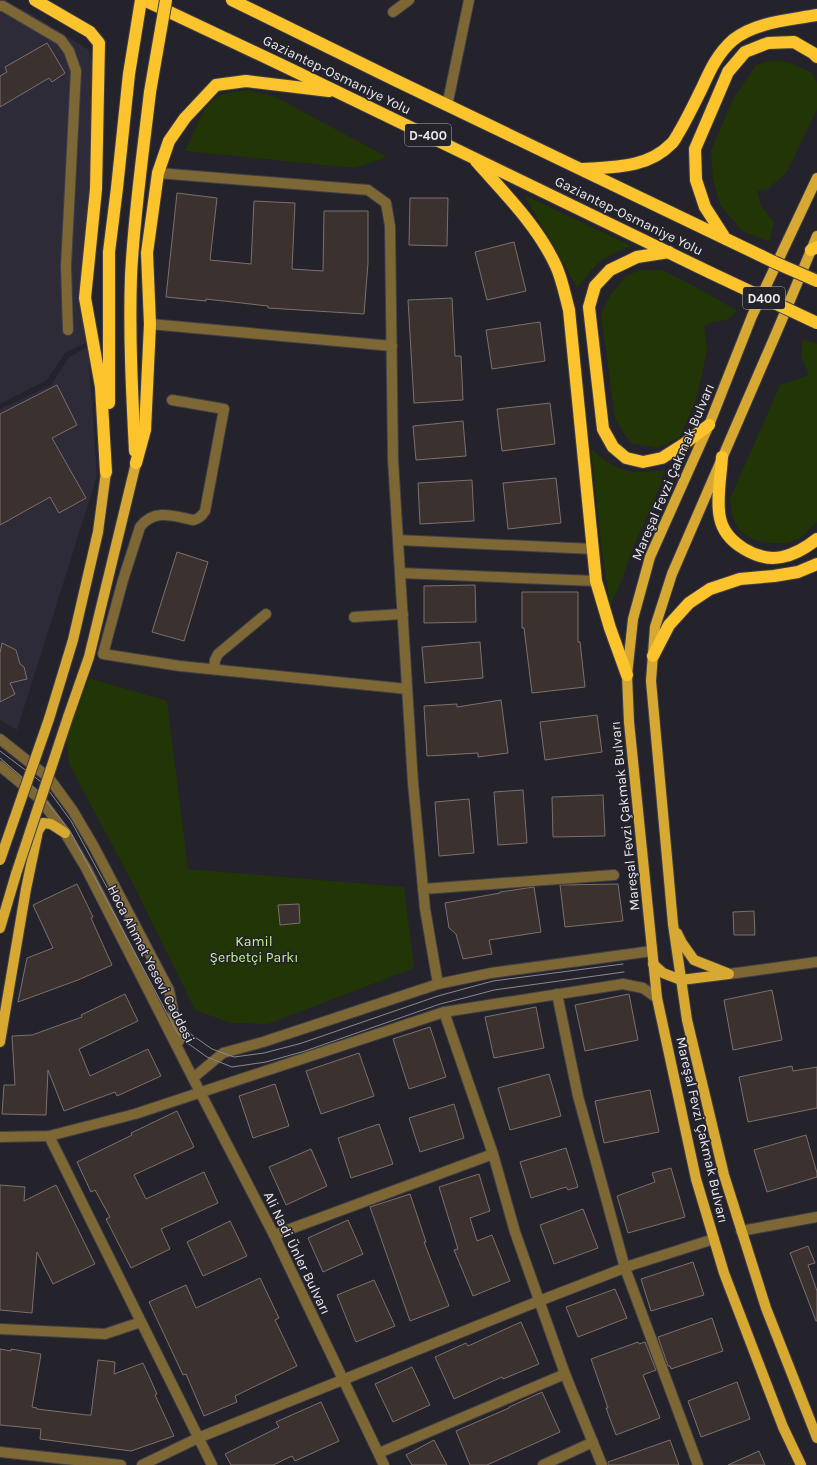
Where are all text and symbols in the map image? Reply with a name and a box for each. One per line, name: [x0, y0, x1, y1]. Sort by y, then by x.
street label: Gaziantep-Osmaniye Yolu: [260, 32, 414, 118]
road number: D-400: [405, 124, 451, 146]
street label: Gaziantep-Osmaniye Yolu: [552, 173, 706, 259]
road number: D400: [743, 287, 785, 309]
street label: Mareşal Fevzi Çakmak Bulvarı: [628, 381, 718, 563]
street label: Mareşal Fevzi Çakmak Bulvarı: [607, 720, 643, 912]
street label: Hoca Ahmet Yesevi Caddesi: [104, 882, 198, 1046]
park label: Kamil Şerbetçi Parkı: [210, 933, 298, 966]
street label: Mareşal Fevzi Çakmak Bulvarı: [672, 1035, 732, 1225]
street label: Ali Nadi Ünler Bulvarı: [260, 1189, 334, 1317]

